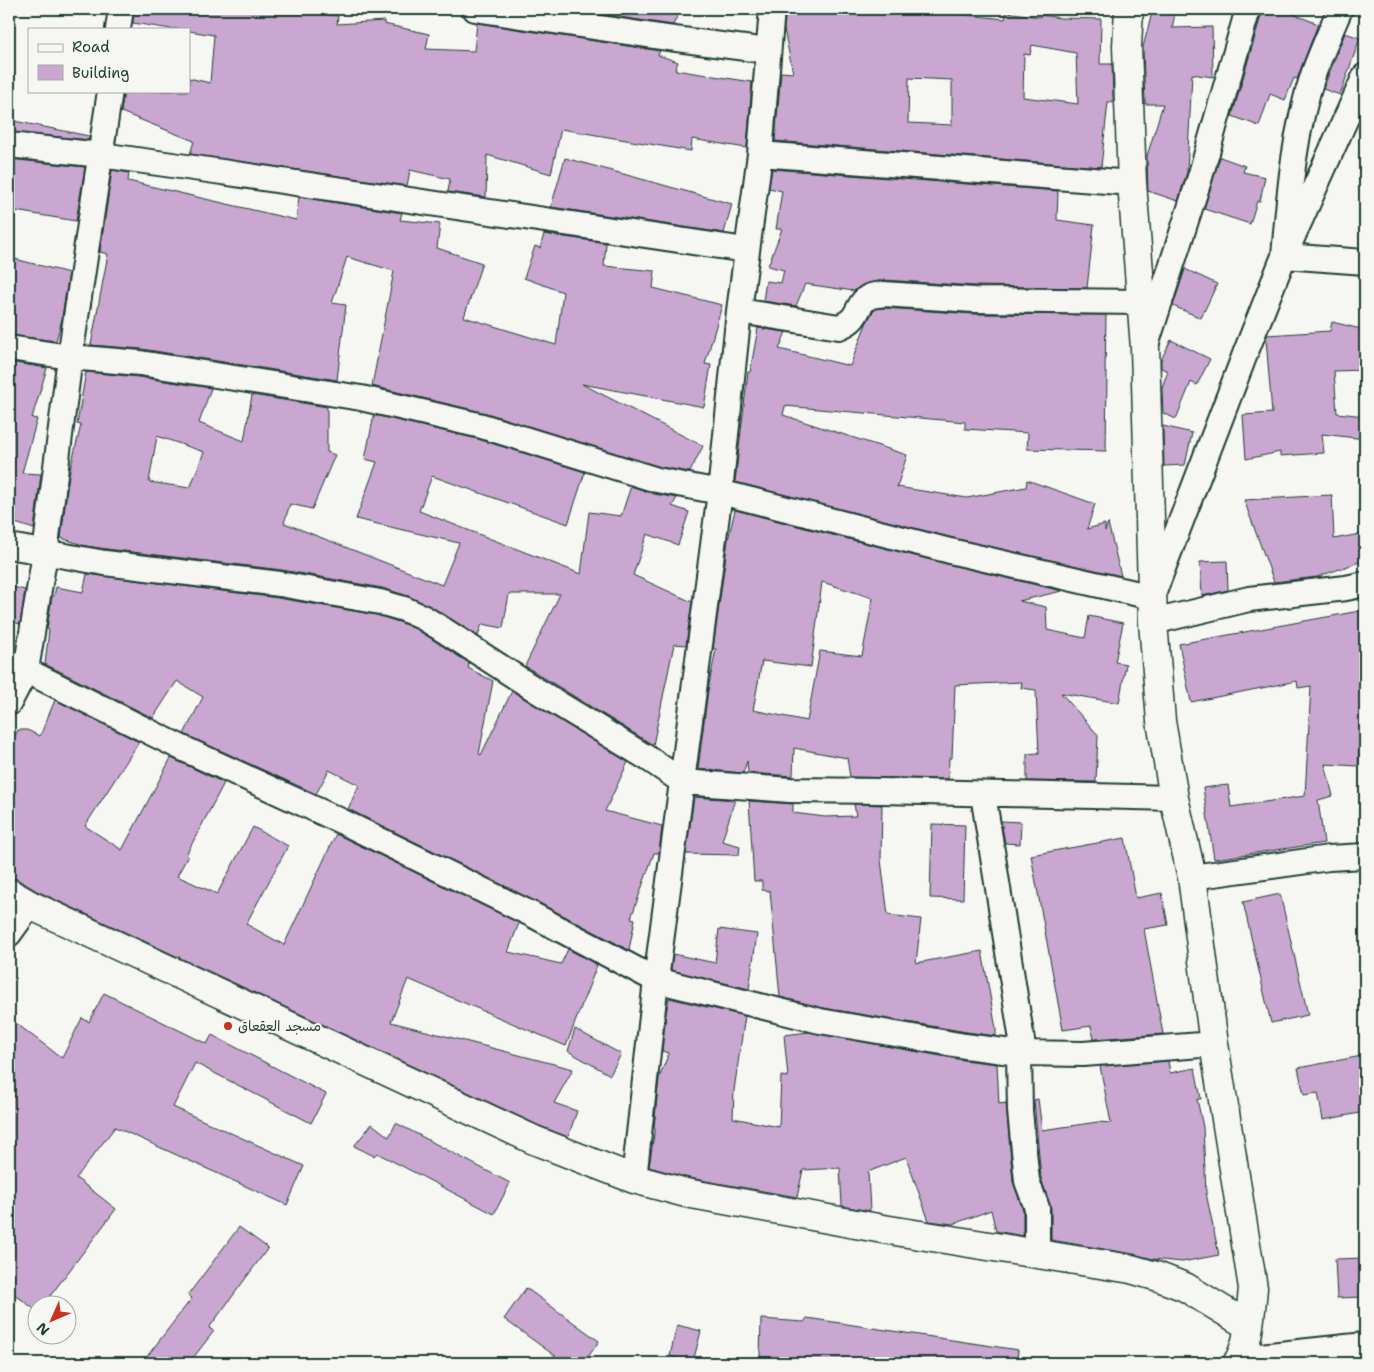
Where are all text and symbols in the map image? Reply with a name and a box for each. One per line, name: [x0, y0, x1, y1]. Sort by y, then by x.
legend: [28, 28, 190, 92]
text: Road: [72, 37, 110, 57]
text: Building: [72, 63, 129, 83]
place label: مسجد العقعاق: [238, 1017, 321, 1035]
marker: مسجد العقعاق: [222, 1020, 234, 1032]
north arrow: [28, 1294, 78, 1344]
text: N: [33, 1319, 53, 1339]

